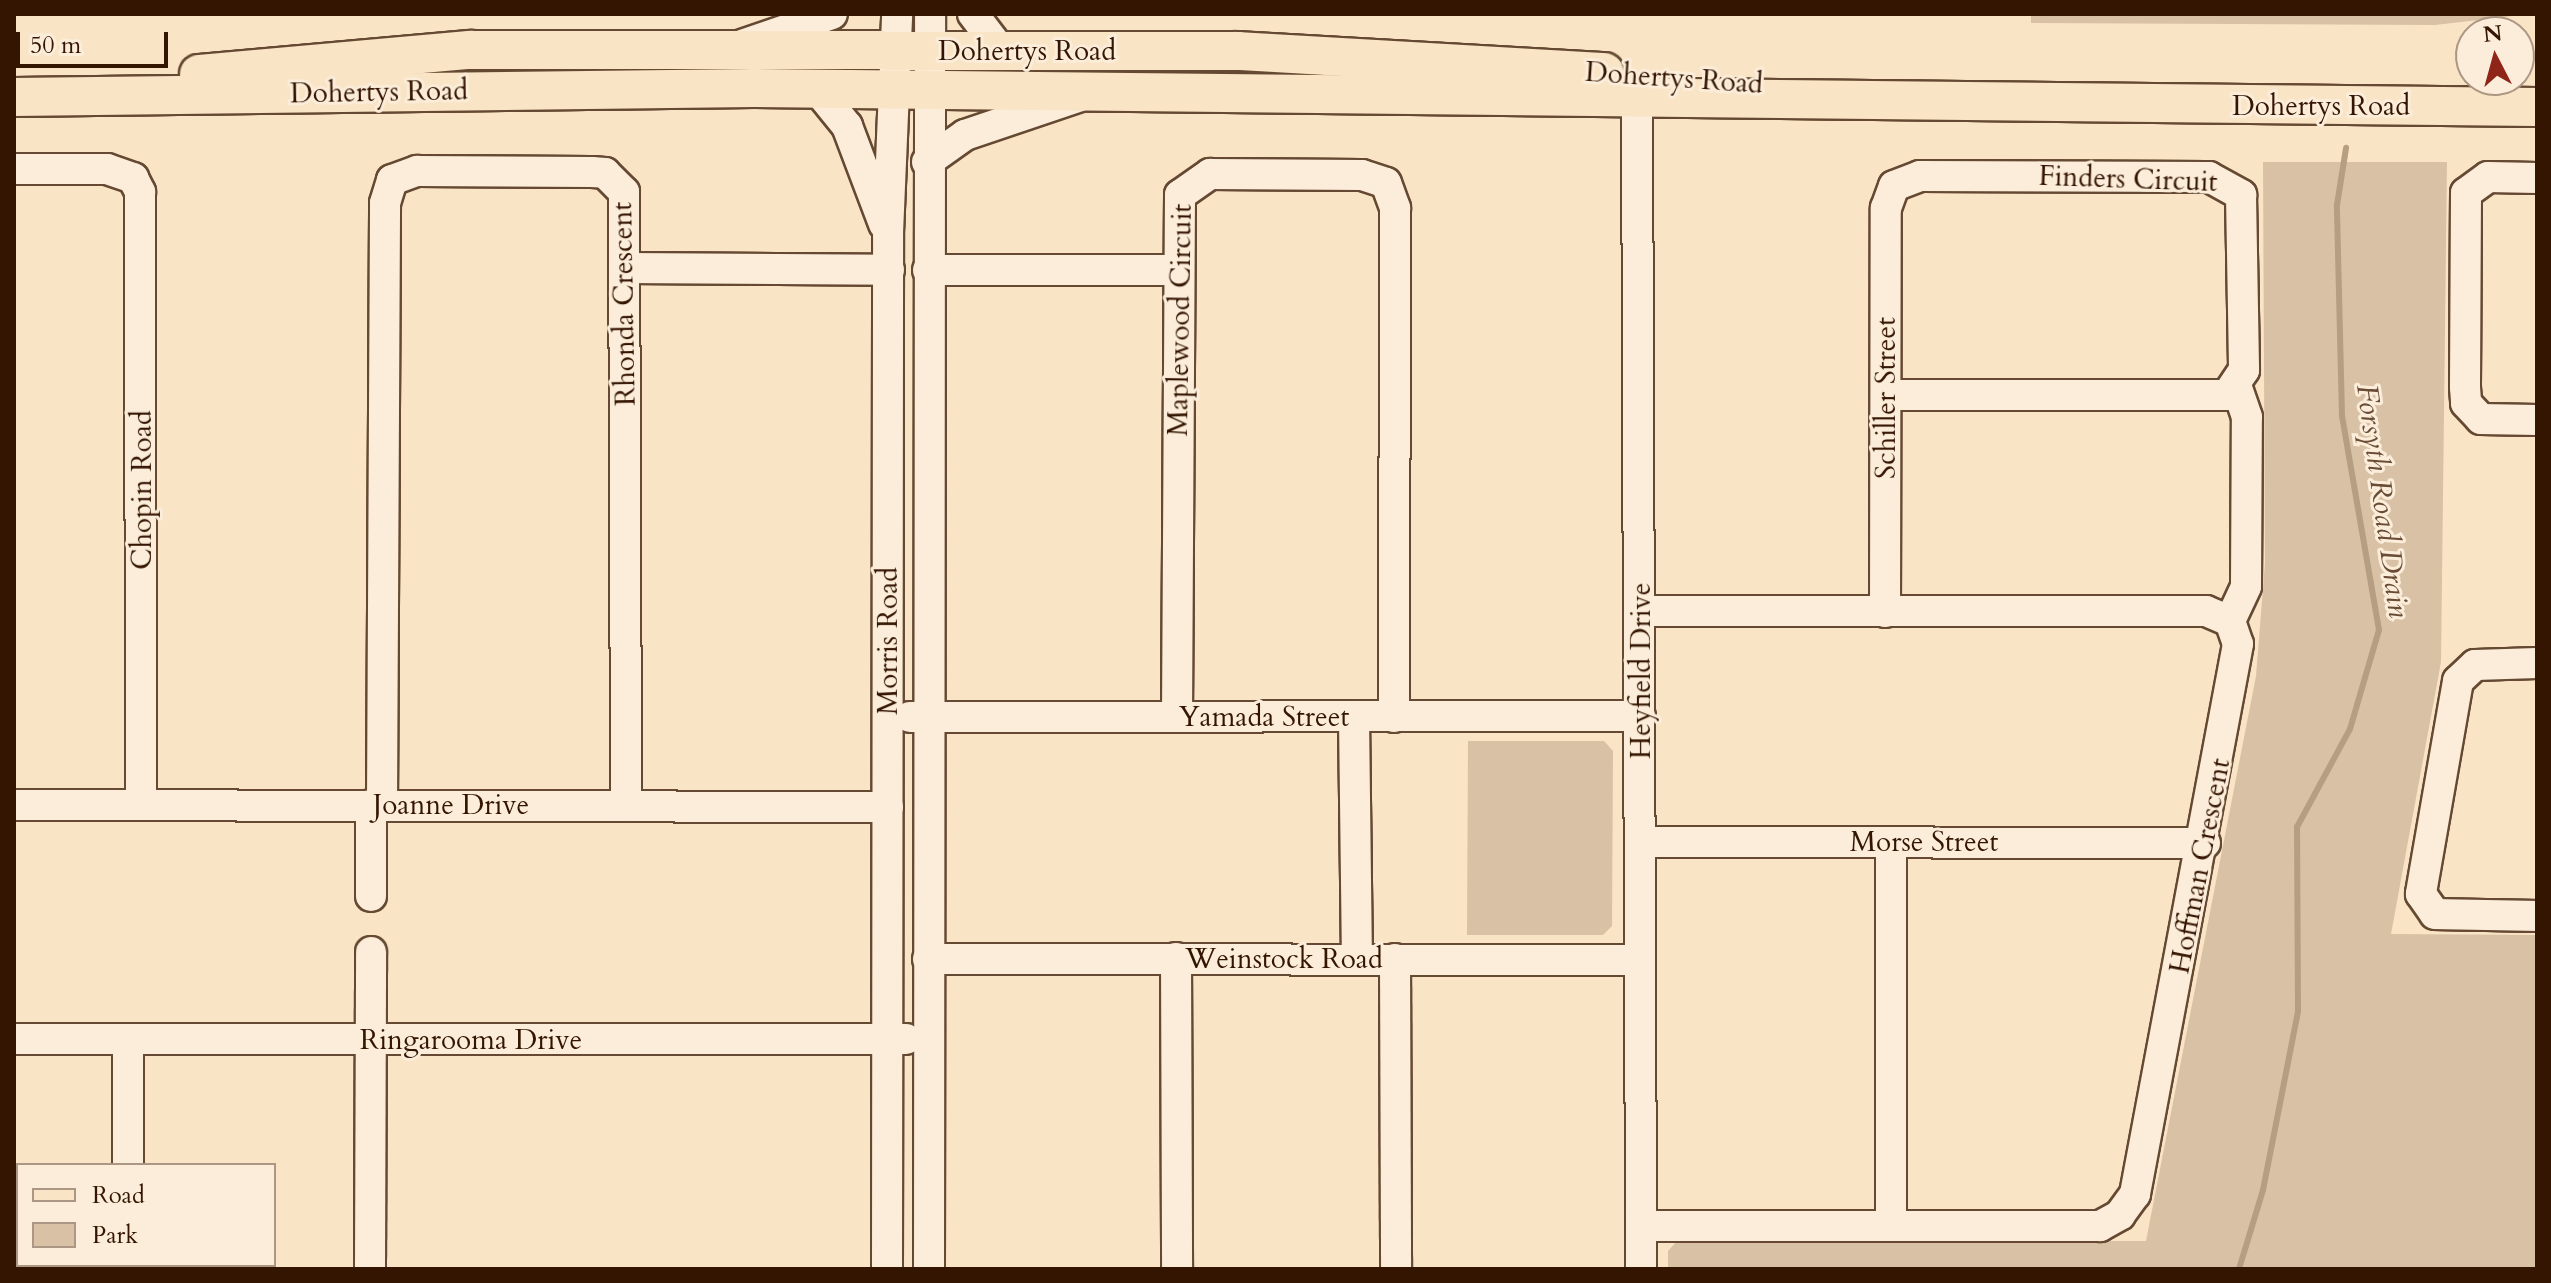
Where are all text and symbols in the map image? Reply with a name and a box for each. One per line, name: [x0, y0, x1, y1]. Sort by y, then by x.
scale bar: [20, 16, 172, 66]
north arrow: [2455, 16, 2535, 96]
text: N: [2482, 18, 2504, 50]
text: 50 m: [30, 29, 81, 62]
street label: Dohertys Road: [938, 34, 1116, 68]
street label: Dohertys Road: [1584, 55, 1764, 101]
street label: Dohertys Road: [290, 74, 468, 110]
street label: Dohertys Road: [2232, 89, 2410, 123]
street label: Finders Circuit: [2038, 159, 2218, 199]
street label: Rhonda Crescent: [605, 202, 643, 406]
street label: Maplewood Circuit: [1161, 203, 1199, 437]
street label: Schiller Street: [1869, 317, 1903, 479]
water label: Forsyth Road Drain: [2348, 382, 2416, 620]
street label: Chopin Road: [125, 410, 159, 570]
street label: Morris Road: [871, 567, 905, 715]
street label: Heyfield Drive: [1624, 583, 1658, 759]
street label: Yamada Street: [1179, 700, 1349, 734]
street label: Hoffman Crescent: [2163, 756, 2237, 976]
street label: Joanne Drive: [373, 788, 529, 822]
street label: Morse Street: [1850, 825, 1998, 859]
street label: Weinstock Road: [1185, 942, 1383, 976]
street label: Ringarooma Drive: [360, 1023, 582, 1057]
legend: [16, 1163, 276, 1267]
text: Road: [92, 1179, 145, 1212]
text: Park: [92, 1219, 138, 1252]

